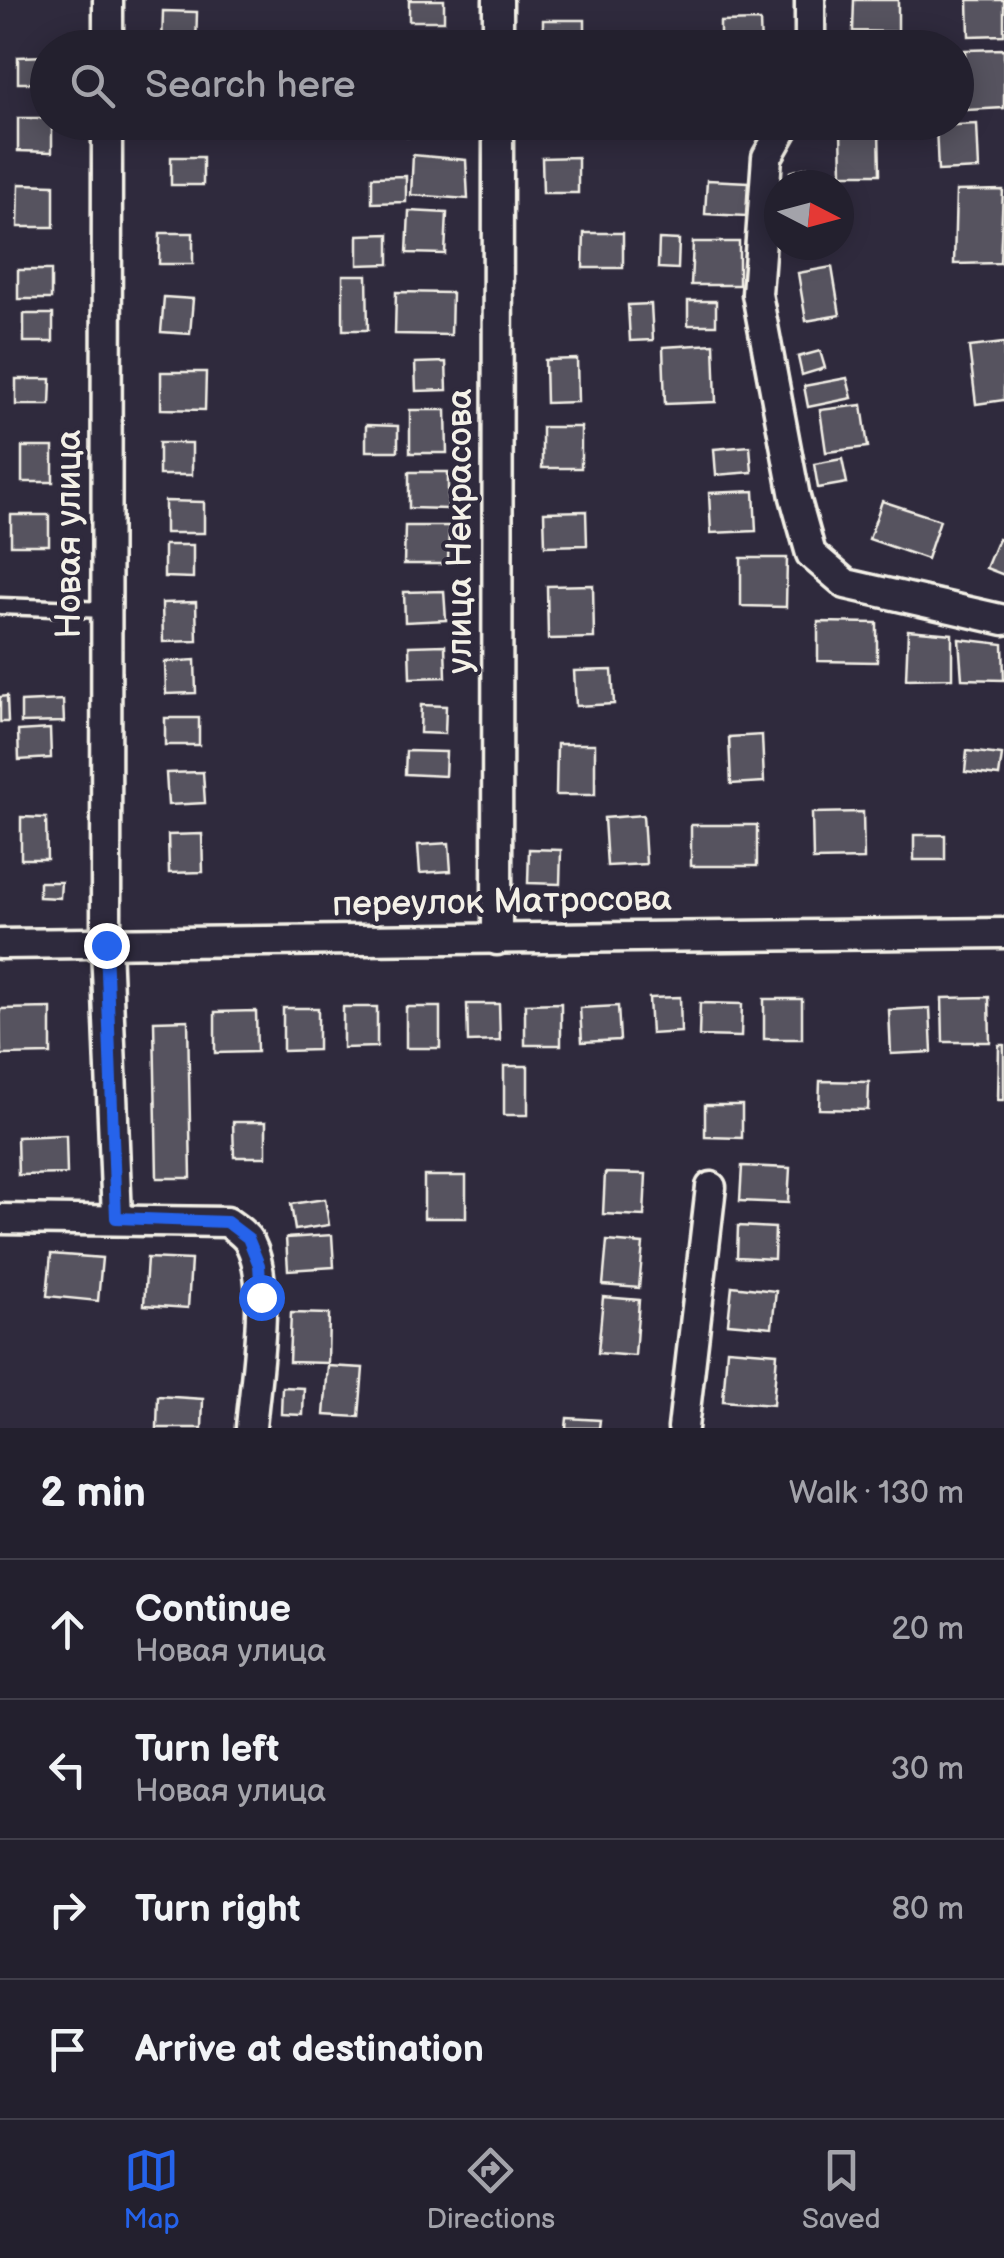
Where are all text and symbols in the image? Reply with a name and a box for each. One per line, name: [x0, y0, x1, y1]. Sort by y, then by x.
search box: [30, 30, 974, 140]
icon: search: [65, 58, 120, 113]
text: Search here: [145, 63, 356, 108]
north arrow: [764, 170, 854, 260]
street label: улица Некрасова: [439, 388, 482, 674]
street label: Новая улица: [48, 429, 91, 638]
street label: переулок Матросова: [332, 878, 673, 926]
route end: [84, 923, 130, 969]
route start: [239, 1275, 285, 1321]
text: 2 min: [40, 1468, 146, 1519]
text: Walk · 130 m: [789, 1474, 964, 1513]
text: Continue: [135, 1587, 291, 1632]
icon: ahead: [40, 1602, 95, 1657]
text: 20 m: [891, 1610, 964, 1649]
text: Новая улица: [135, 1632, 326, 1671]
text: Turn left: [135, 1727, 279, 1772]
icon: left: [40, 1742, 95, 1797]
text: 30 m: [890, 1750, 964, 1789]
text: Новая улица: [135, 1772, 326, 1811]
icon: right: [40, 1882, 95, 1937]
text: Turn right: [135, 1887, 300, 1932]
text: 80 m: [891, 1890, 964, 1929]
icon: arrive: [40, 2022, 95, 2077]
text: Arrive at destination: [135, 2027, 484, 2072]
tab: Map: [123, 2143, 180, 2236]
tab: Directions: [426, 2143, 555, 2236]
tab: Saved: [802, 2143, 881, 2236]

